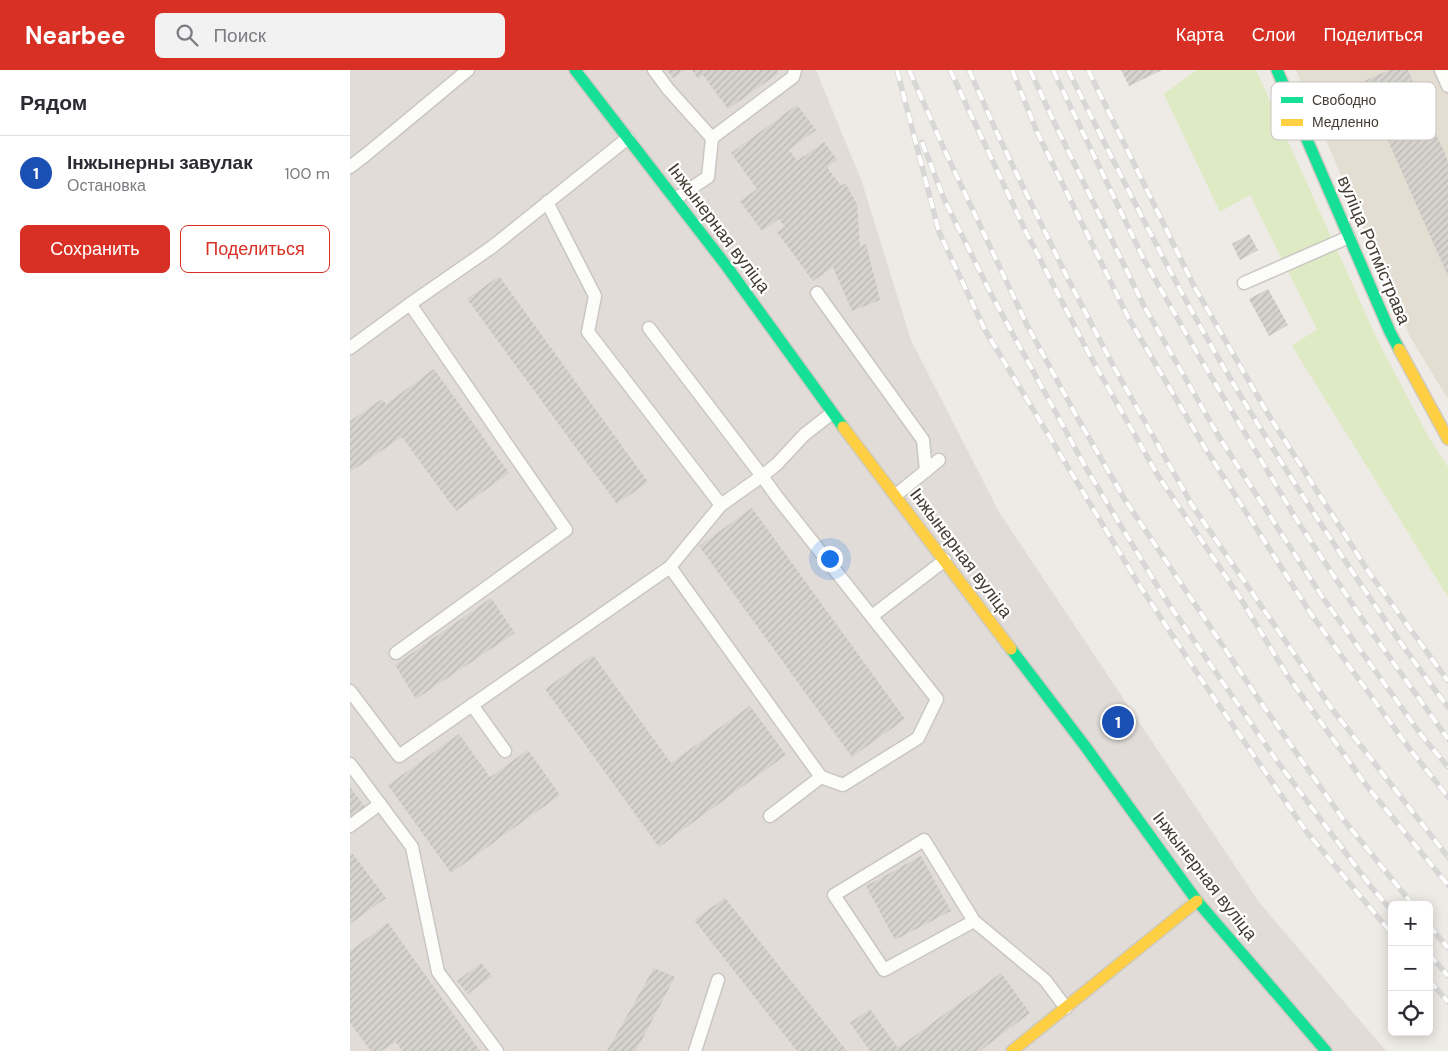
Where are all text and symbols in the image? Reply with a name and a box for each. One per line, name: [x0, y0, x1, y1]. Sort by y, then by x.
search box: [155, 13, 505, 58]
text: Nearbee: [25, 20, 125, 51]
icon: search: [173, 21, 201, 49]
text: Поиск: [213, 23, 266, 48]
text: Карта: [1176, 23, 1224, 47]
text: Слои: [1252, 23, 1296, 47]
text: Поделиться: [1324, 23, 1423, 47]
legend: [1271, 82, 1436, 140]
text: Рядом: [20, 89, 87, 117]
text: Свободно: [1312, 91, 1377, 109]
text: Медленно: [1312, 113, 1379, 131]
text: Інжынерны завулак: [67, 150, 253, 175]
street label: Інжынерная вуліца: [662, 158, 776, 299]
text: 1: [33, 163, 39, 184]
text: 100 m: [285, 163, 330, 184]
street label: вуліца Ротмістрава: [1332, 172, 1417, 329]
text: Остановка: [67, 175, 146, 196]
button: Сохранить: [20, 225, 170, 273]
button: Поделиться: [180, 225, 330, 273]
street label: Інжынерная вуліца: [904, 483, 1018, 624]
your location: [817, 546, 843, 572]
pin: 1: [1102, 703, 1134, 741]
street label: Інжынерная вуліца: [1147, 807, 1263, 946]
map controls: [1388, 901, 1433, 1036]
button: +: [1388, 901, 1433, 946]
button: −: [1388, 946, 1433, 991]
button: locate: [1388, 991, 1433, 1036]

